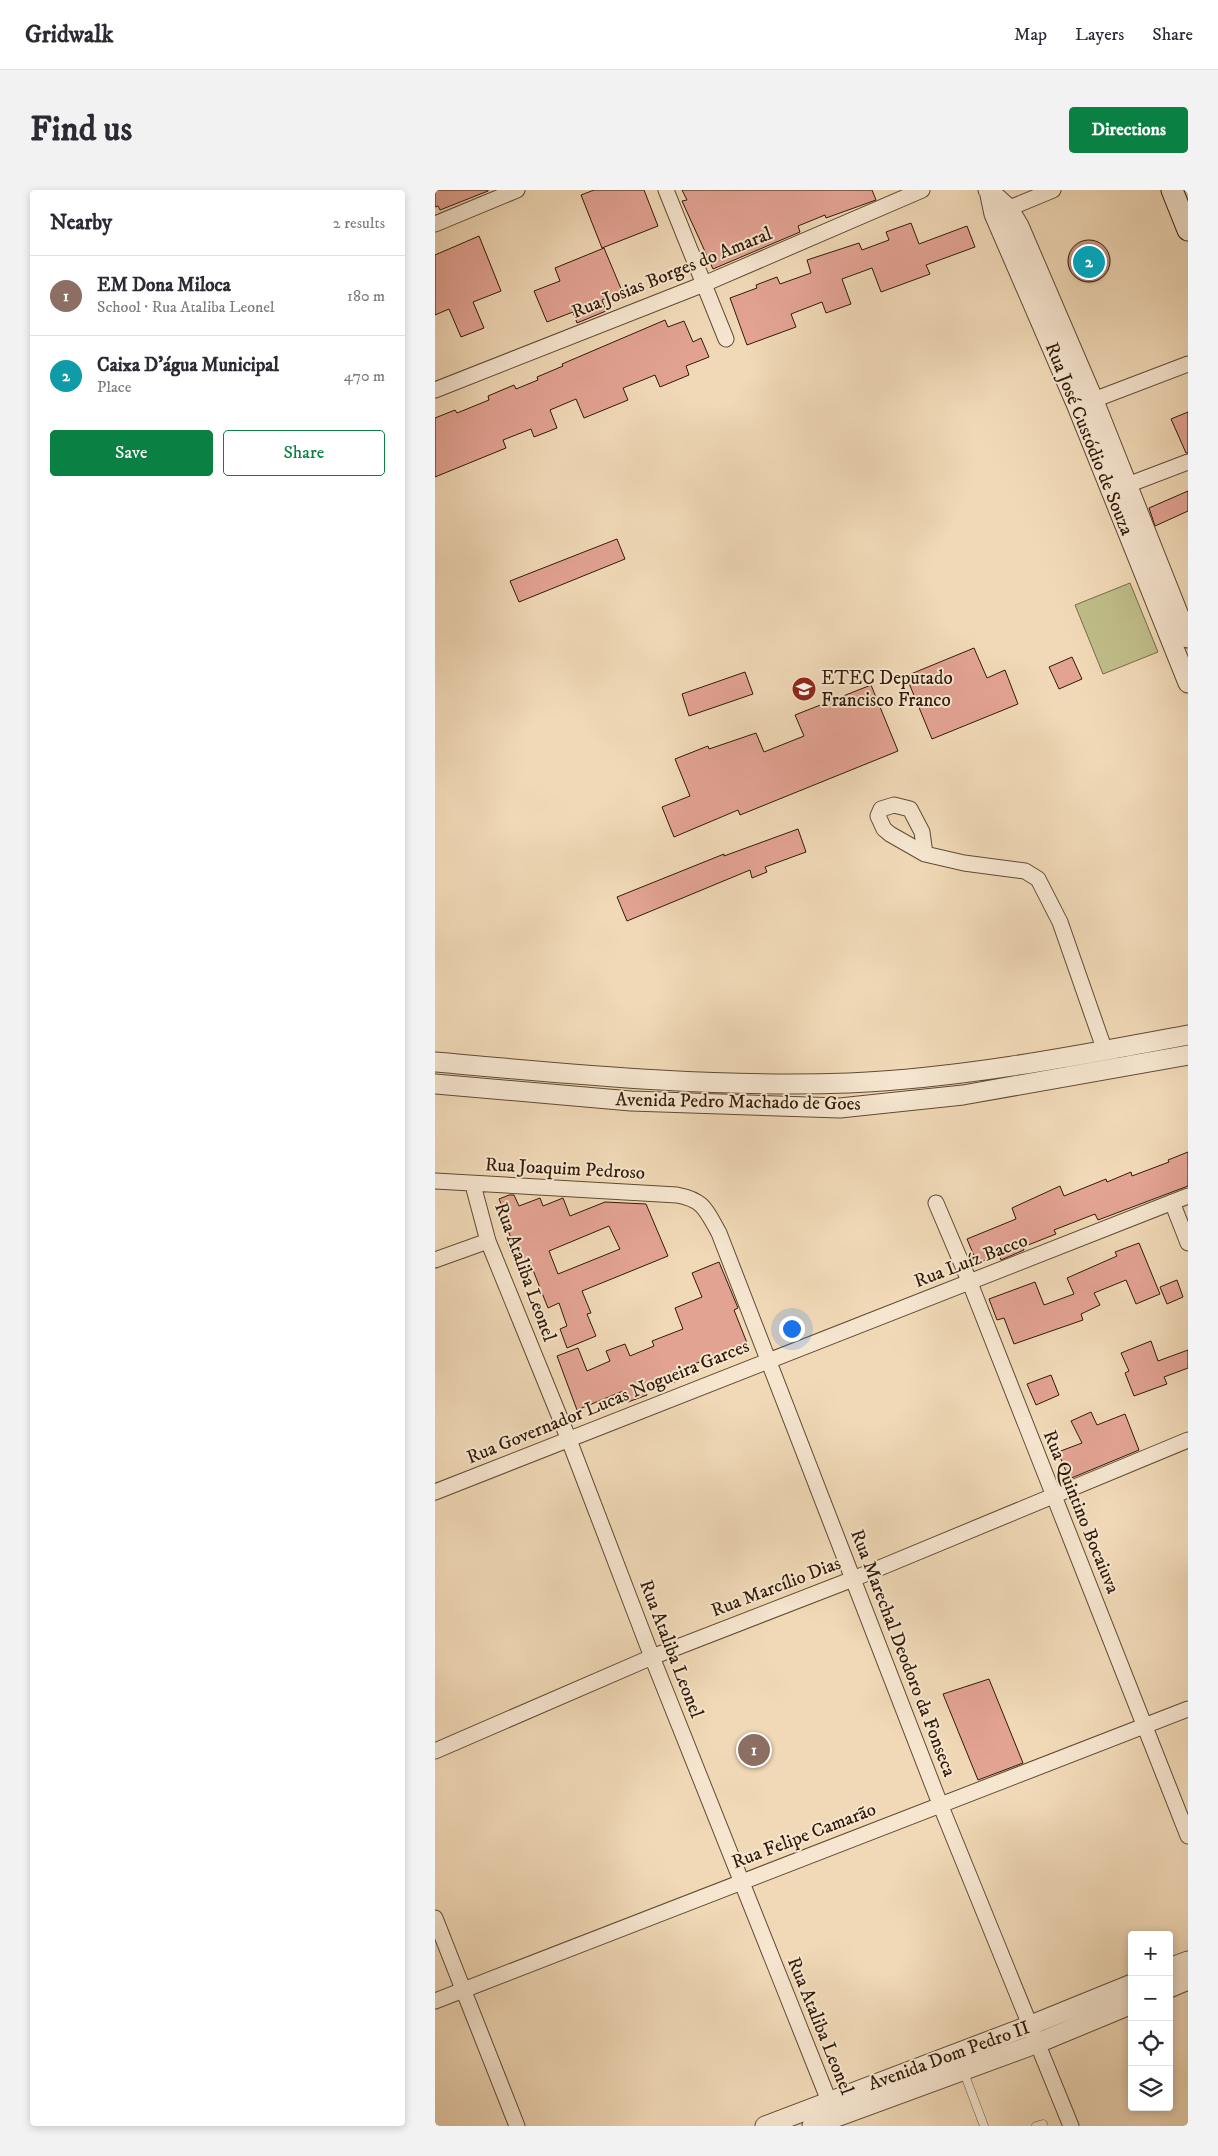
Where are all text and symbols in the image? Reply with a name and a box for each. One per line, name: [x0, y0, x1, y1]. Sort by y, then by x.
text: Gridwalk: [25, 20, 113, 50]
text: Map: [1014, 24, 1047, 46]
text: Layers: [1075, 24, 1124, 46]
text: Share: [1152, 24, 1193, 46]
button: Directions: [1069, 107, 1188, 153]
text: Find us: [30, 108, 132, 152]
text: Nearby: [50, 210, 112, 236]
text: 2 results: [333, 213, 385, 233]
street label: Rua Josias Borges do Amaral: [568, 222, 776, 324]
pin: 2: [1073, 243, 1105, 281]
text: EM Dona Miloca: [97, 274, 231, 297]
text: 1: [63, 286, 69, 306]
text: 180 m: [347, 286, 385, 306]
text: School · Rua Ataliba Leonel: [97, 297, 275, 317]
street label: Rua José Custódio de Souza: [1040, 339, 1138, 539]
text: Caixa D'água Municipal: [97, 354, 279, 377]
text: 2: [62, 366, 70, 386]
text: 470 m: [344, 366, 385, 386]
text: Place: [97, 377, 131, 397]
button: Save: [50, 430, 213, 476]
button: Share: [223, 430, 385, 476]
place label: ETEC Deputado Francisco Franco: [821, 667, 953, 712]
school or university icon: ETEC Deputado Francisco Franco: [791, 676, 817, 702]
street label: Avenida Pedro Machado de Goes: [615, 1088, 861, 1116]
street label: Rua Joaquim Pedroso: [484, 1153, 646, 1186]
street label: Rua Ataliba Leonel: [489, 1199, 561, 1345]
street label: Rua Luíz Bacco: [911, 1229, 1031, 1293]
your location: [779, 1316, 805, 1342]
street label: Rua Governador Lucas Nogueira Garces: [463, 1335, 753, 1469]
street label: Rua Quintino Bocaiuva: [1038, 1427, 1124, 1597]
street label: Rua Marechal Deodoro da Fonseca: [845, 1526, 961, 1780]
street label: Rua Marcílio Dias: [708, 1552, 844, 1622]
street label: Rua Ataliba Leonel: [634, 1577, 708, 1722]
pin: 1: [738, 1731, 770, 1769]
street label: Rua Felipe Camarão: [729, 1798, 879, 1874]
map controls: [1128, 1931, 1173, 2111]
button: +: [1128, 1931, 1173, 1976]
street label: Rua Ataliba Leonel: [782, 1954, 858, 2098]
button: −: [1128, 1976, 1173, 2021]
street label: Avenida Dom Pedro II: [865, 2016, 1033, 2096]
button: locate: [1128, 2021, 1173, 2066]
button: layers: [1128, 2066, 1173, 2111]

